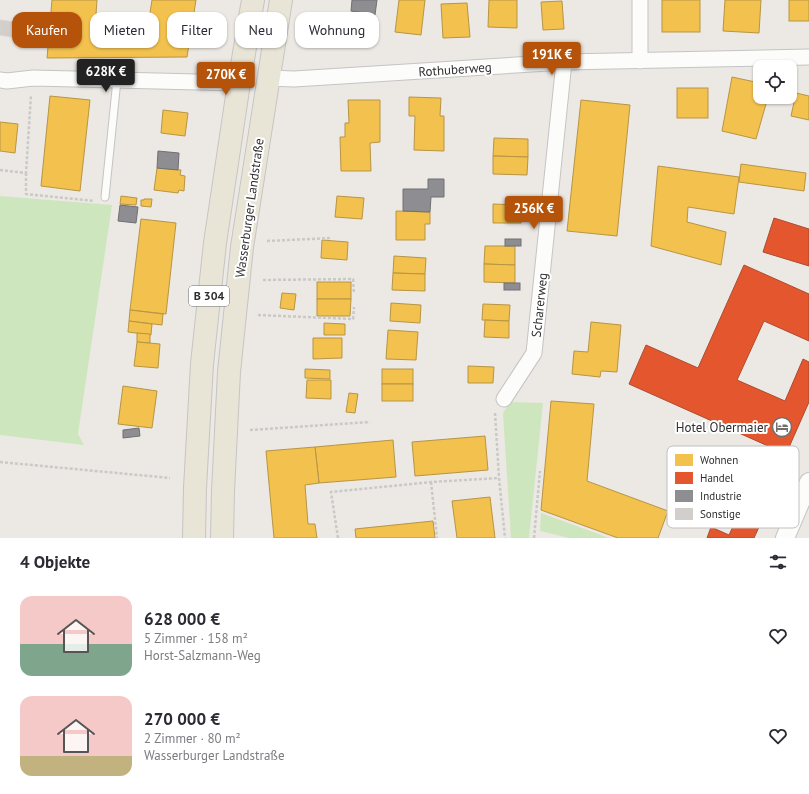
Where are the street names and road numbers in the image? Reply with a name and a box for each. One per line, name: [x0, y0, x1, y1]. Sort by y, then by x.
street label: Rothuberweg: [418, 58, 492, 81]
street label: Wasserburger Landstraße: [231, 137, 268, 279]
street label: Scharerweg: [528, 272, 551, 338]
road number: B 304: [189, 286, 229, 306]

